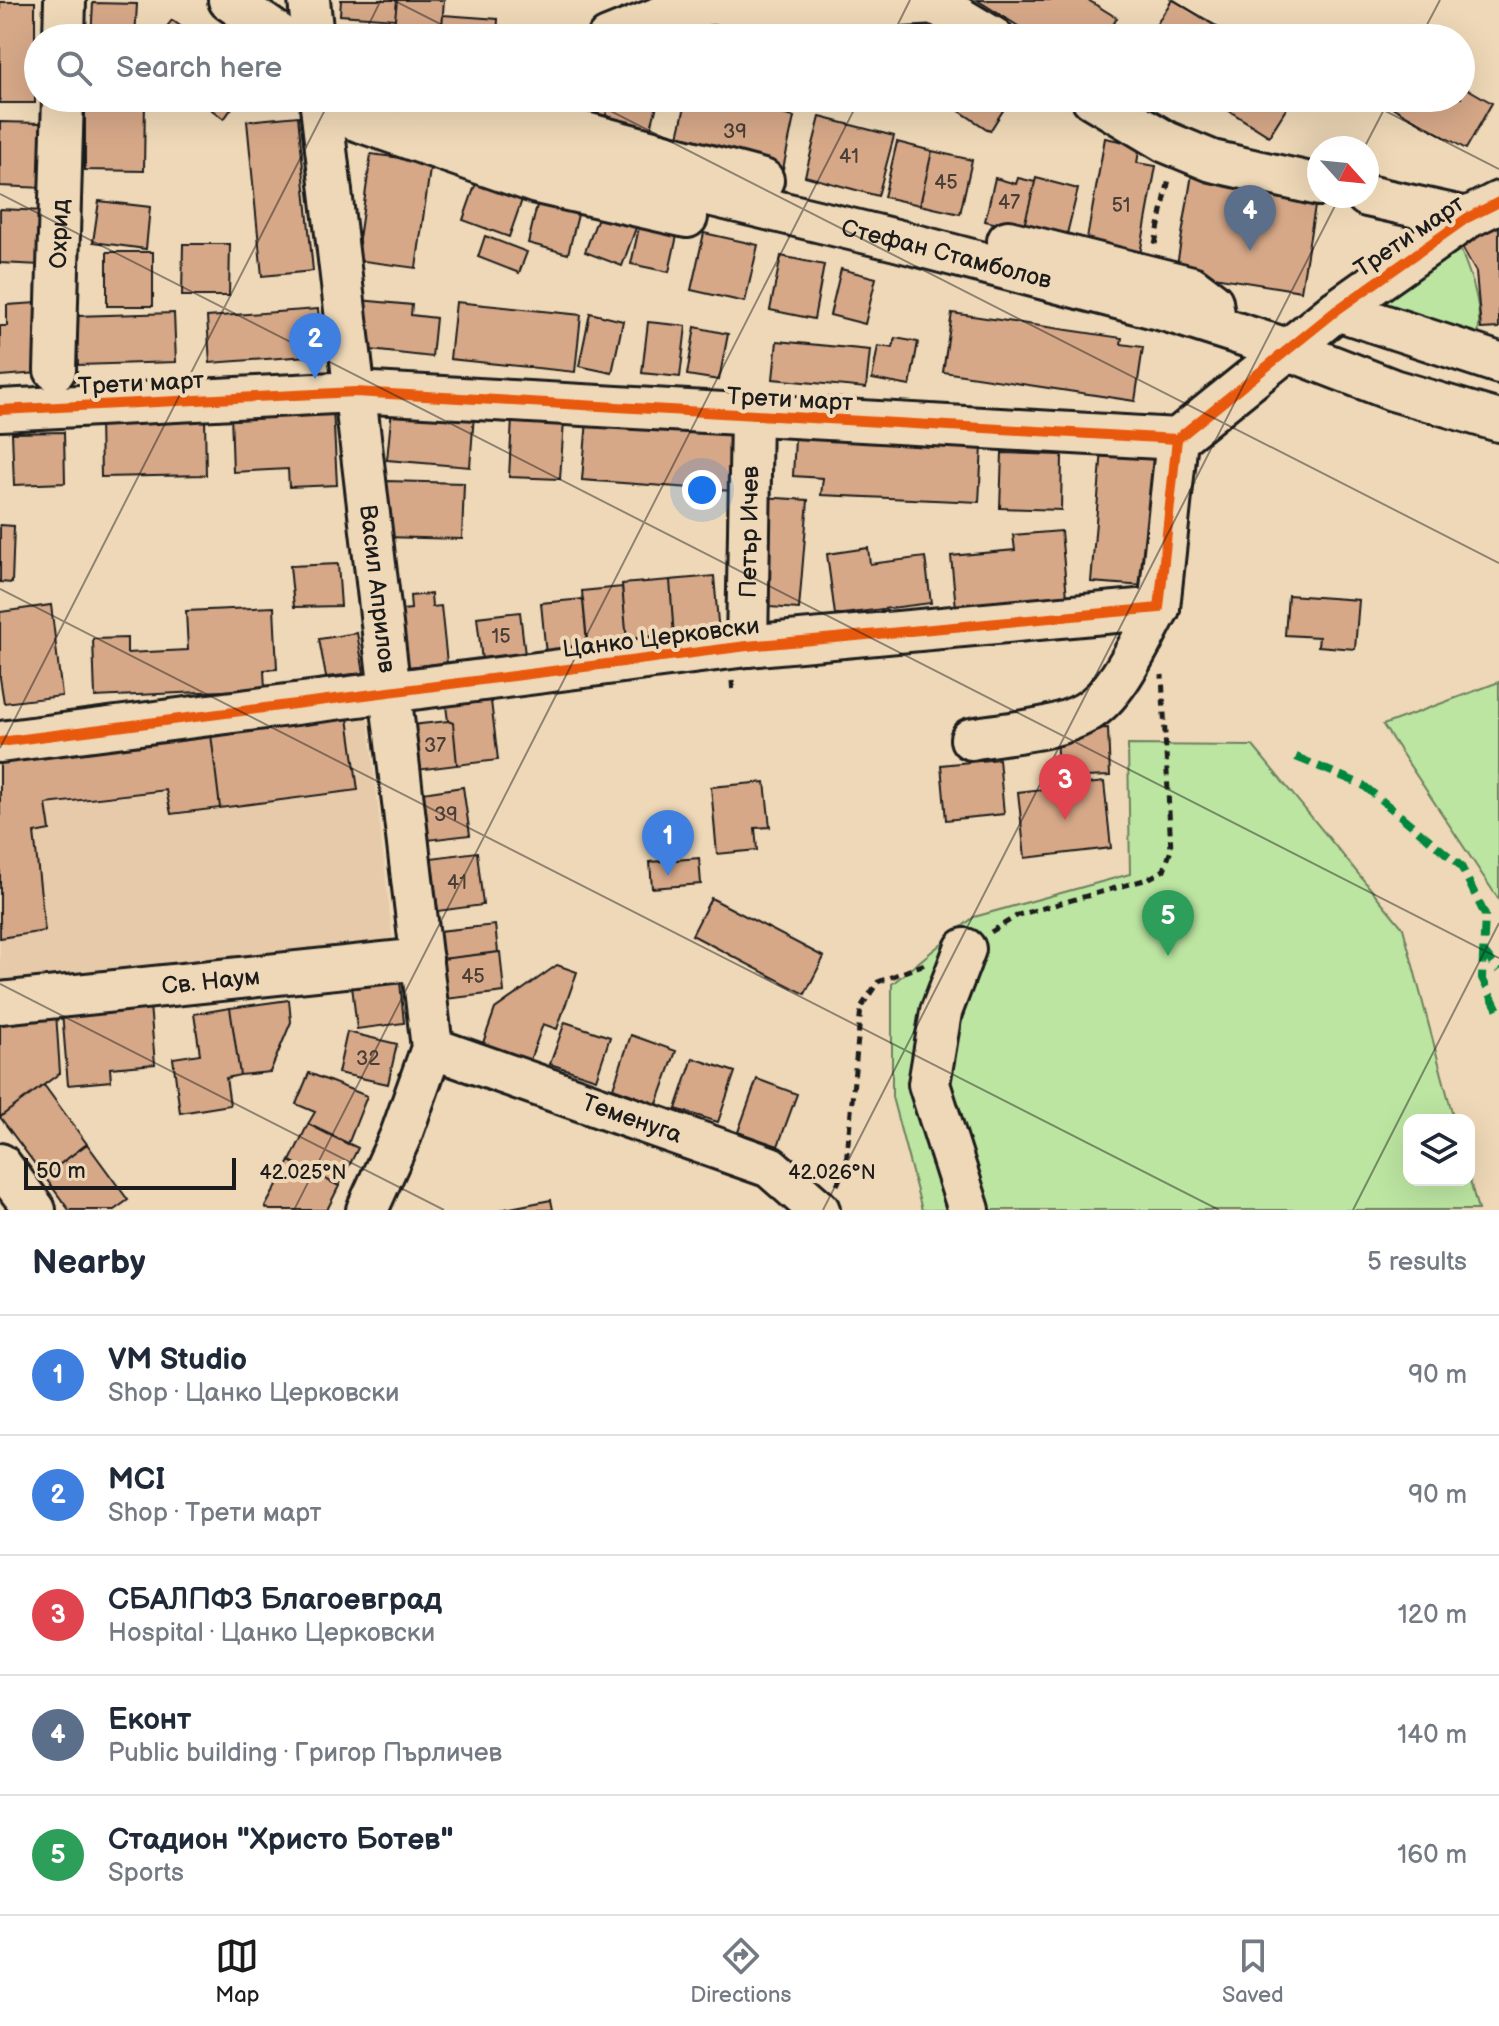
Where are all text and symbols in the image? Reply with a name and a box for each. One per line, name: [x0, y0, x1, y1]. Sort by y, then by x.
search box: [24, 24, 1475, 112]
icon: search: [52, 46, 96, 90]
text: Search here: [116, 50, 282, 86]
house number: 39: [723, 120, 747, 144]
north arrow: [1307, 136, 1379, 208]
house number: 41: [839, 145, 859, 169]
house number: 45: [934, 171, 958, 195]
pin: 4: [1224, 185, 1276, 251]
street label: Трети март: [1349, 189, 1470, 284]
house number: 47: [998, 191, 1020, 215]
house number: 51: [1111, 194, 1131, 218]
street label: Охрид: [44, 198, 75, 269]
street label: Стефан Стамболов: [838, 213, 1055, 295]
pin: 2: [289, 313, 341, 379]
street label: Трети март: [77, 366, 205, 401]
street label: Трети март: [726, 382, 854, 417]
street label: Петър Ичев: [734, 465, 765, 598]
your location: [682, 470, 722, 510]
street label: Васил Априлов: [353, 503, 402, 675]
street label: Цанко Церковски: [561, 611, 761, 664]
house number: 15: [491, 625, 511, 649]
house number: 37: [424, 734, 446, 758]
pin: 3: [1039, 754, 1091, 820]
house number: 39: [434, 803, 458, 827]
pin: 1: [642, 810, 694, 876]
house number: 41: [447, 871, 467, 895]
pin: 5: [1142, 890, 1194, 956]
street label: Св. Наум: [160, 962, 262, 1001]
house number: 45: [461, 965, 485, 989]
house number: 32: [356, 1047, 380, 1071]
street label: Теменуга: [578, 1088, 686, 1150]
map controls: [1403, 1114, 1475, 1186]
button: layers: [1403, 1114, 1475, 1186]
scale bar: [24, 1154, 236, 1190]
text: 50 m: [36, 1158, 86, 1185]
text: 42.025°N: [260, 1161, 346, 1185]
text: 42.026°N: [788, 1161, 876, 1185]
text: Nearby: [32, 1242, 146, 1283]
text: 5 results: [1367, 1247, 1467, 1278]
text: VM Studio: [108, 1342, 247, 1378]
text: 1: [53, 1360, 63, 1391]
text: 90 m: [1408, 1360, 1467, 1391]
text: Shop · Цанко Церковски: [108, 1378, 400, 1409]
text: MCI: [108, 1462, 165, 1498]
text: 2: [50, 1480, 66, 1511]
text: 90 m: [1408, 1480, 1467, 1511]
text: Shop · Трети март: [108, 1498, 322, 1529]
text: СБАЛПФЗ Благоевград: [108, 1582, 442, 1618]
text: 3: [50, 1600, 66, 1631]
text: 120 m: [1398, 1600, 1467, 1631]
text: Hospital · Цанко Церковски: [108, 1618, 435, 1649]
text: Еконт: [108, 1702, 191, 1738]
text: 4: [50, 1720, 66, 1751]
text: 140 m: [1397, 1720, 1467, 1751]
text: Public building · Григор Пърличев: [108, 1738, 502, 1769]
text: Стадион "Христо Ботев": [108, 1822, 453, 1858]
text: 5: [50, 1840, 66, 1871]
text: 160 m: [1397, 1840, 1467, 1871]
text: Sports: [108, 1858, 184, 1889]
tab: Map: [215, 1934, 260, 2009]
tab: Directions: [690, 1934, 791, 2009]
tab: Saved: [1222, 1934, 1284, 2009]

